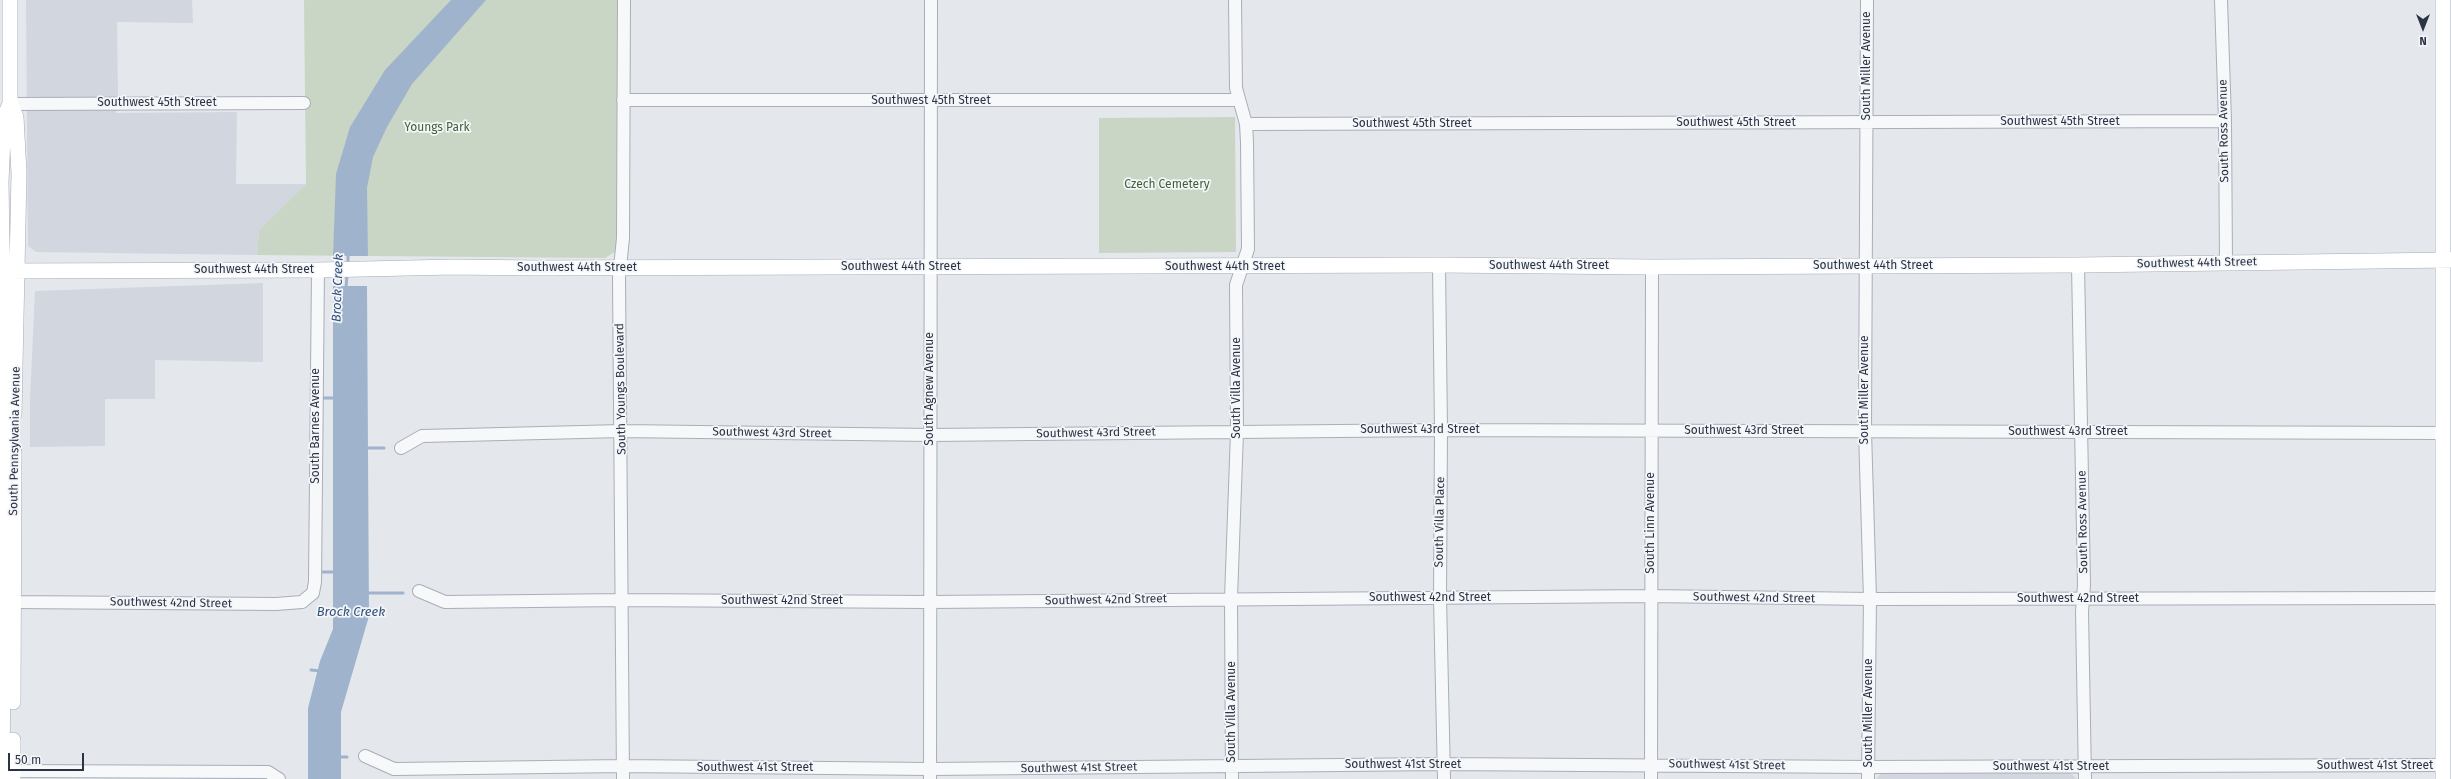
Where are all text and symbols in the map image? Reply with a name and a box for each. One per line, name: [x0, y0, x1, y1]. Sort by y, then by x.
north arrow: [2403, 8, 2443, 48]
street label: South Miller Avenue: [1860, 12, 1874, 120]
text: N: [2419, 34, 2427, 47]
street label: South Ross Avenue: [2216, 79, 2232, 183]
street label: Southwest 45th Street: [871, 94, 991, 108]
street label: Southwest 45th Street: [97, 96, 217, 110]
street label: Southwest 45th Street: [2000, 115, 2120, 129]
street label: Southwest 45th Street: [1676, 116, 1796, 130]
street label: Southwest 45th Street: [1352, 117, 1472, 131]
park label: Youngs Park: [404, 121, 470, 135]
park label: Czech Cemetery: [1124, 178, 1210, 192]
water label: Brock Creek: [329, 253, 347, 323]
street label: Southwest 44th Street: [2137, 255, 2257, 271]
street label: Southwest 44th Street: [1489, 259, 1609, 273]
street label: Southwest 44th Street: [1813, 259, 1933, 273]
street label: Southwest 44th Street: [841, 260, 961, 274]
street label: Southwest 44th Street: [1165, 260, 1285, 274]
street label: Southwest 44th Street: [517, 261, 637, 275]
street label: Southwest 44th Street: [194, 263, 314, 277]
street label: South Youngs Boulevard: [613, 323, 629, 455]
street label: South Agnew Avenue: [923, 332, 937, 446]
street label: South Miller Avenue: [1858, 336, 1872, 444]
street label: South Villa Avenue: [1230, 337, 1244, 439]
street label: South Pennsylvania Avenue: [6, 366, 24, 516]
street label: South Barnes Avenue: [309, 368, 323, 484]
street label: Southwest 43rd Street: [1360, 423, 1480, 437]
street label: Southwest 43rd Street: [1684, 424, 1804, 438]
street label: Southwest 43rd Street: [712, 425, 832, 441]
street label: Southwest 43rd Street: [1036, 425, 1156, 441]
street label: Southwest 43rd Street: [2008, 425, 2128, 439]
street label: South Ross Avenue: [2075, 470, 2091, 574]
street label: South Linn Avenue: [1644, 472, 1658, 574]
street label: South Villa Place: [1432, 477, 1448, 567]
street label: Southwest 42nd Street: [1693, 590, 1815, 606]
street label: Southwest 42nd Street: [1369, 591, 1491, 605]
street label: Southwest 42nd Street: [1045, 592, 1167, 608]
street label: Southwest 42nd Street: [2017, 592, 2139, 606]
street label: Southwest 42nd Street: [721, 594, 843, 608]
street label: Southwest 42nd Street: [110, 595, 232, 611]
water label: Brock Creek: [317, 604, 385, 620]
street label: South Miller Avenue: [1862, 659, 1876, 767]
street label: South Villa Avenue: [1225, 661, 1239, 763]
scale bar: [10, 745, 86, 771]
text: 50 m: [15, 753, 41, 767]
street label: Southwest 41st Street: [1669, 757, 1785, 773]
street label: Southwest 41st Street: [1345, 758, 1461, 772]
street label: Southwest 41st Street: [2317, 759, 2433, 773]
street label: Southwest 41st Street: [1021, 760, 1137, 776]
street label: Southwest 41st Street: [1993, 760, 2109, 774]
street label: Southwest 41st Street: [697, 761, 813, 775]

